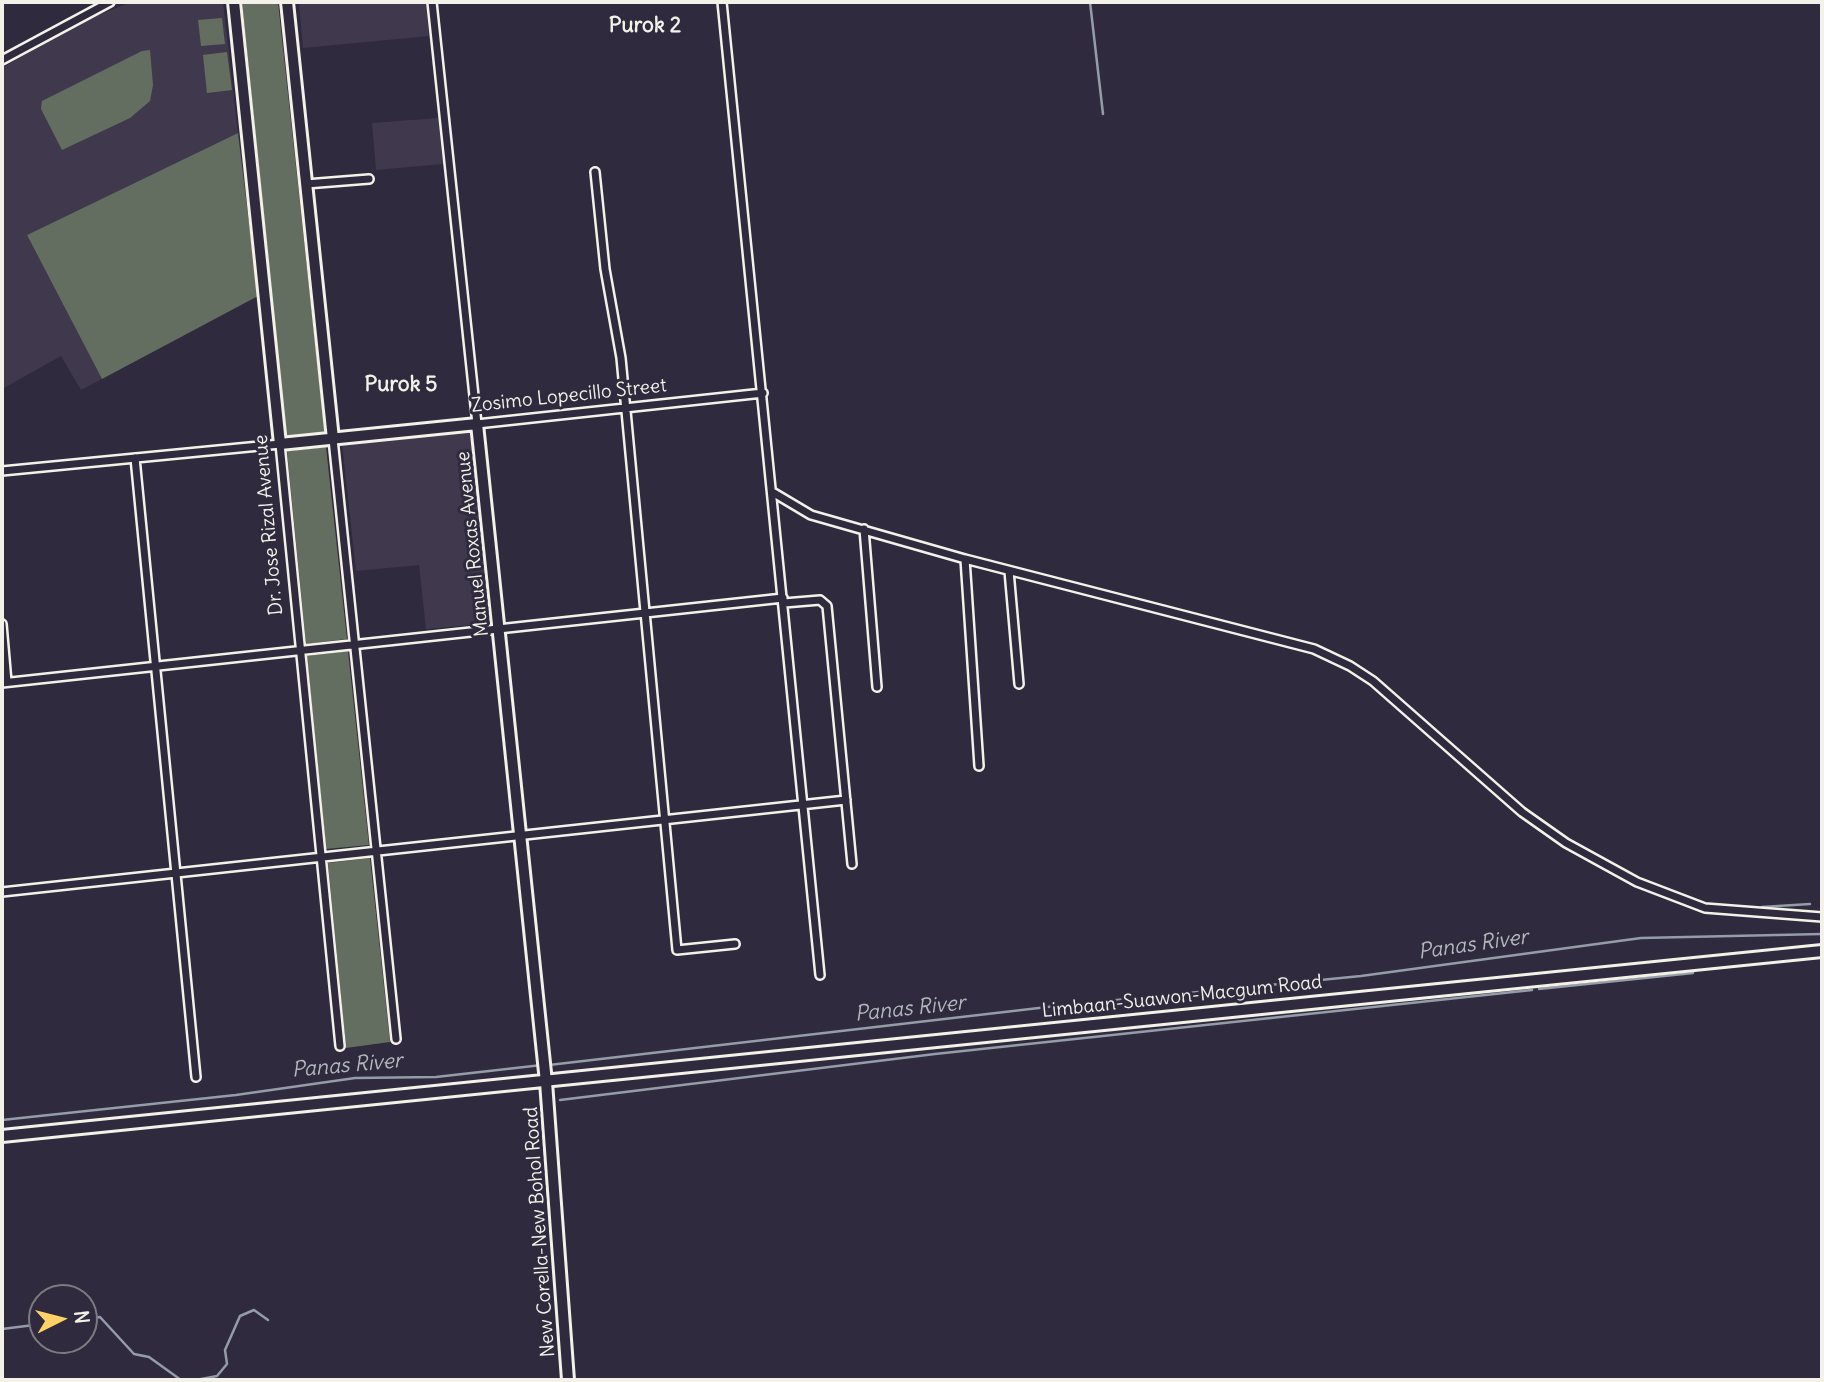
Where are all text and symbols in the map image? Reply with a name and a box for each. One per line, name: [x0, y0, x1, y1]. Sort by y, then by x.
district label: Purok 2: [609, 13, 681, 39]
district label: Purok 5: [365, 372, 437, 398]
street label: Zosimo Lopecillo Street: [470, 374, 668, 418]
street label: Dr. Jose Rizal Avenue: [250, 434, 288, 616]
street label: Manuel Roxas Avenue: [452, 450, 494, 638]
water label: Panas River: [1416, 925, 1530, 965]
street label: Limbaan-Suawon-Macgum Road: [1041, 971, 1323, 1023]
water label: Panas River: [854, 991, 966, 1027]
water label: Panas River: [291, 1049, 403, 1083]
street label: New Corella-New Bohol Road: [520, 1106, 560, 1358]
north arrow: [28, 1284, 98, 1354]
text: N: [69, 1309, 95, 1325]

